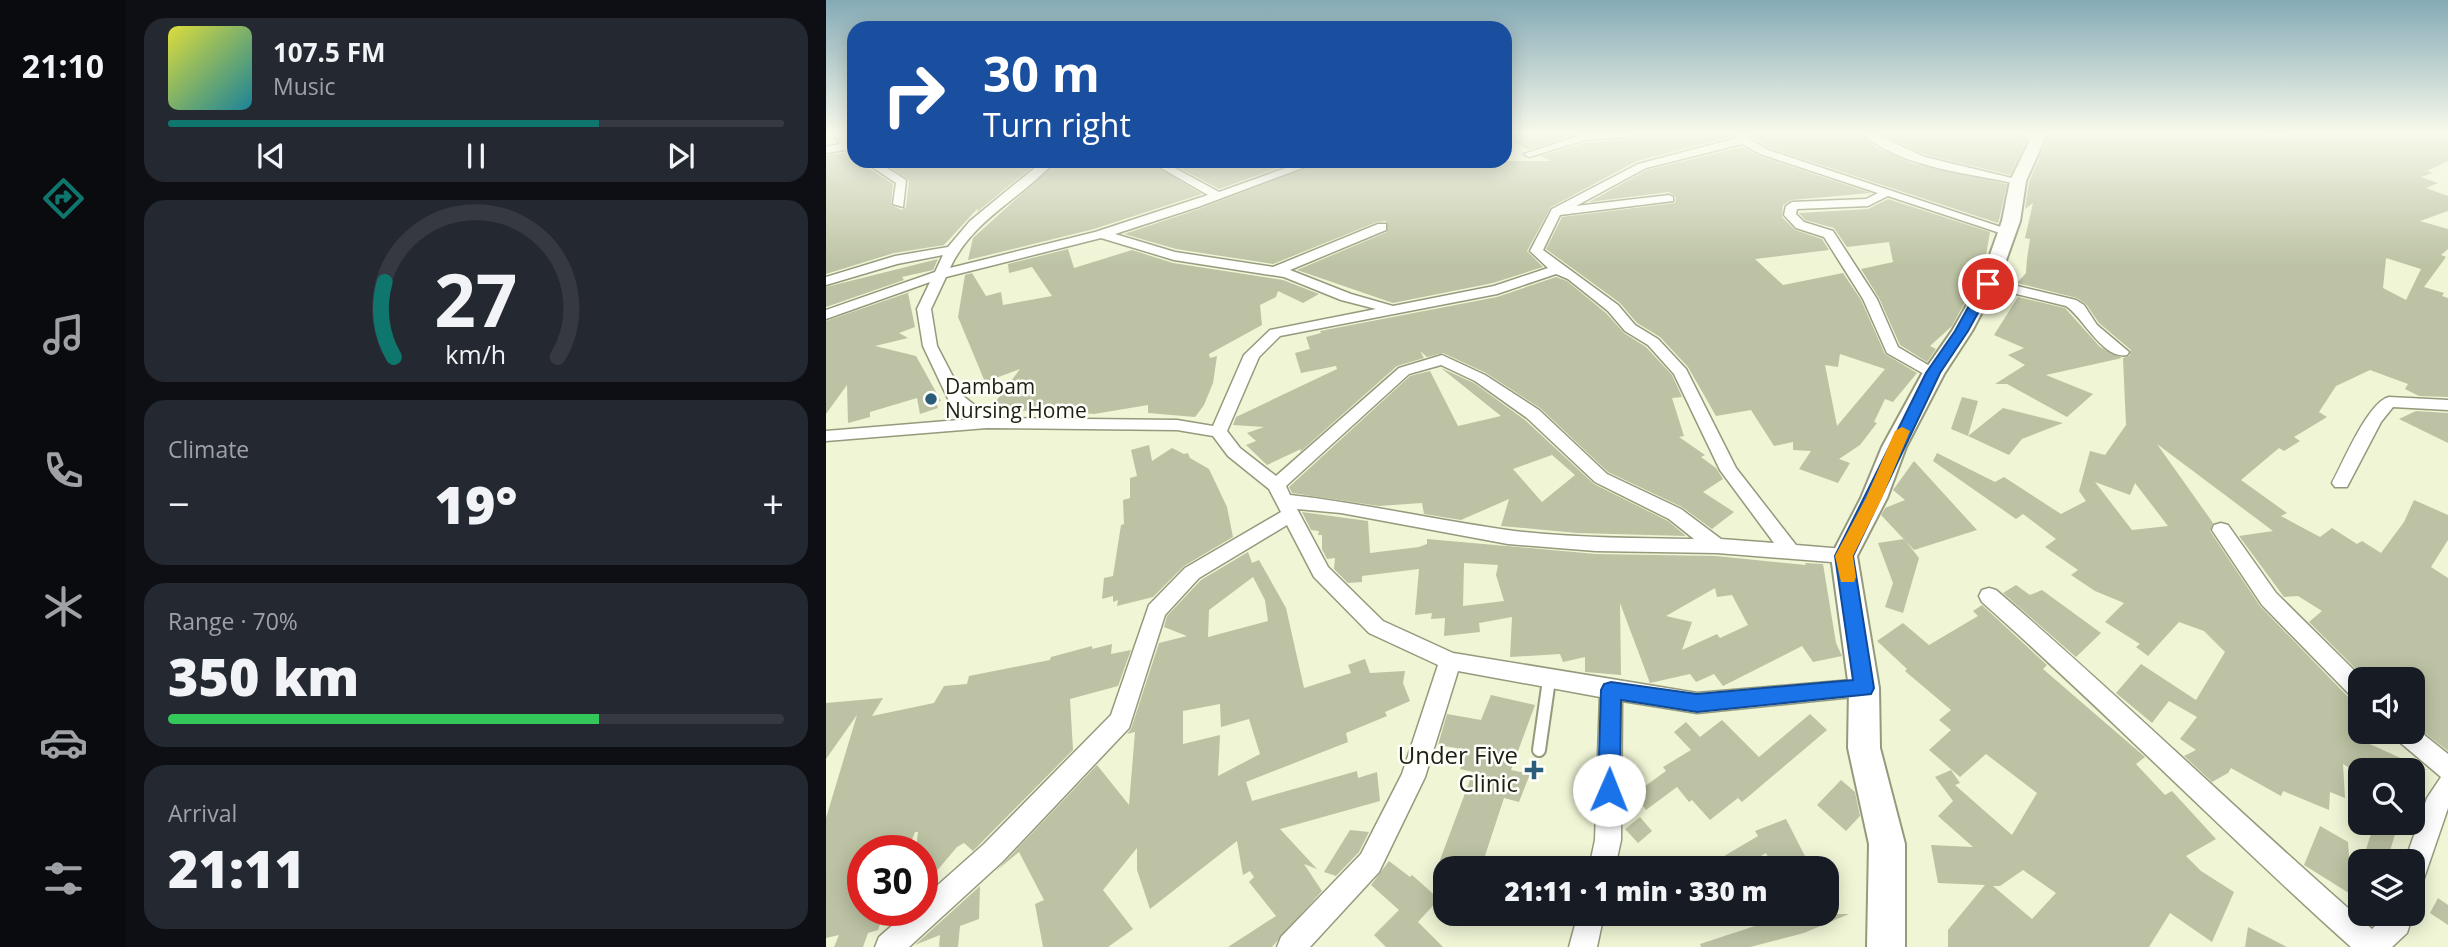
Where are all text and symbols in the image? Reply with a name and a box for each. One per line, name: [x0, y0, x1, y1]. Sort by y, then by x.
text: 107.5 FM: [273, 34, 385, 70]
text: 30 m: [983, 40, 1100, 106]
text: 21:10: [22, 44, 104, 87]
icon: right: [868, 49, 959, 140]
text: Music: [273, 70, 336, 102]
text: Turn right: [983, 103, 1131, 146]
icon: previous: [252, 137, 290, 175]
icon: pause: [457, 137, 495, 175]
icon: next: [662, 137, 700, 175]
icon: directions: [39, 174, 88, 223]
text: 27: [434, 250, 518, 349]
pin: [1958, 254, 2018, 314]
icon: arrive: [1969, 265, 2007, 303]
icon: music: [39, 310, 88, 359]
text: km/h: [446, 337, 506, 371]
place label: Dambam Nursing Home: [945, 372, 1087, 424]
marker: Dambam Nursing Home: [923, 391, 939, 407]
text: Climate: [168, 433, 249, 465]
icon: phone: [39, 446, 88, 495]
text: 19°: [435, 468, 517, 539]
text: −: [168, 477, 190, 529]
text: +: [762, 477, 784, 529]
icon: climate: [39, 582, 88, 631]
text: Range · 70%: [168, 605, 298, 637]
text: 350 km: [168, 640, 359, 711]
map controls: [2348, 667, 2425, 926]
button: sound: [2348, 667, 2425, 744]
icon: car: [39, 718, 88, 767]
place label: Under Five Clinic: [1398, 738, 1518, 799]
position arrow: [1572, 753, 1646, 827]
button: search: [2348, 758, 2425, 835]
marker: Under Five Clinic: [1524, 760, 1544, 780]
text: Arrival: [168, 797, 237, 829]
text: 21:11: [168, 832, 305, 903]
speed limit sign: 30: [847, 835, 938, 926]
button: layers: [2348, 849, 2425, 926]
icon: filters: [39, 854, 88, 903]
text: 21:11 · 1 min · 330 m: [1505, 873, 1767, 909]

